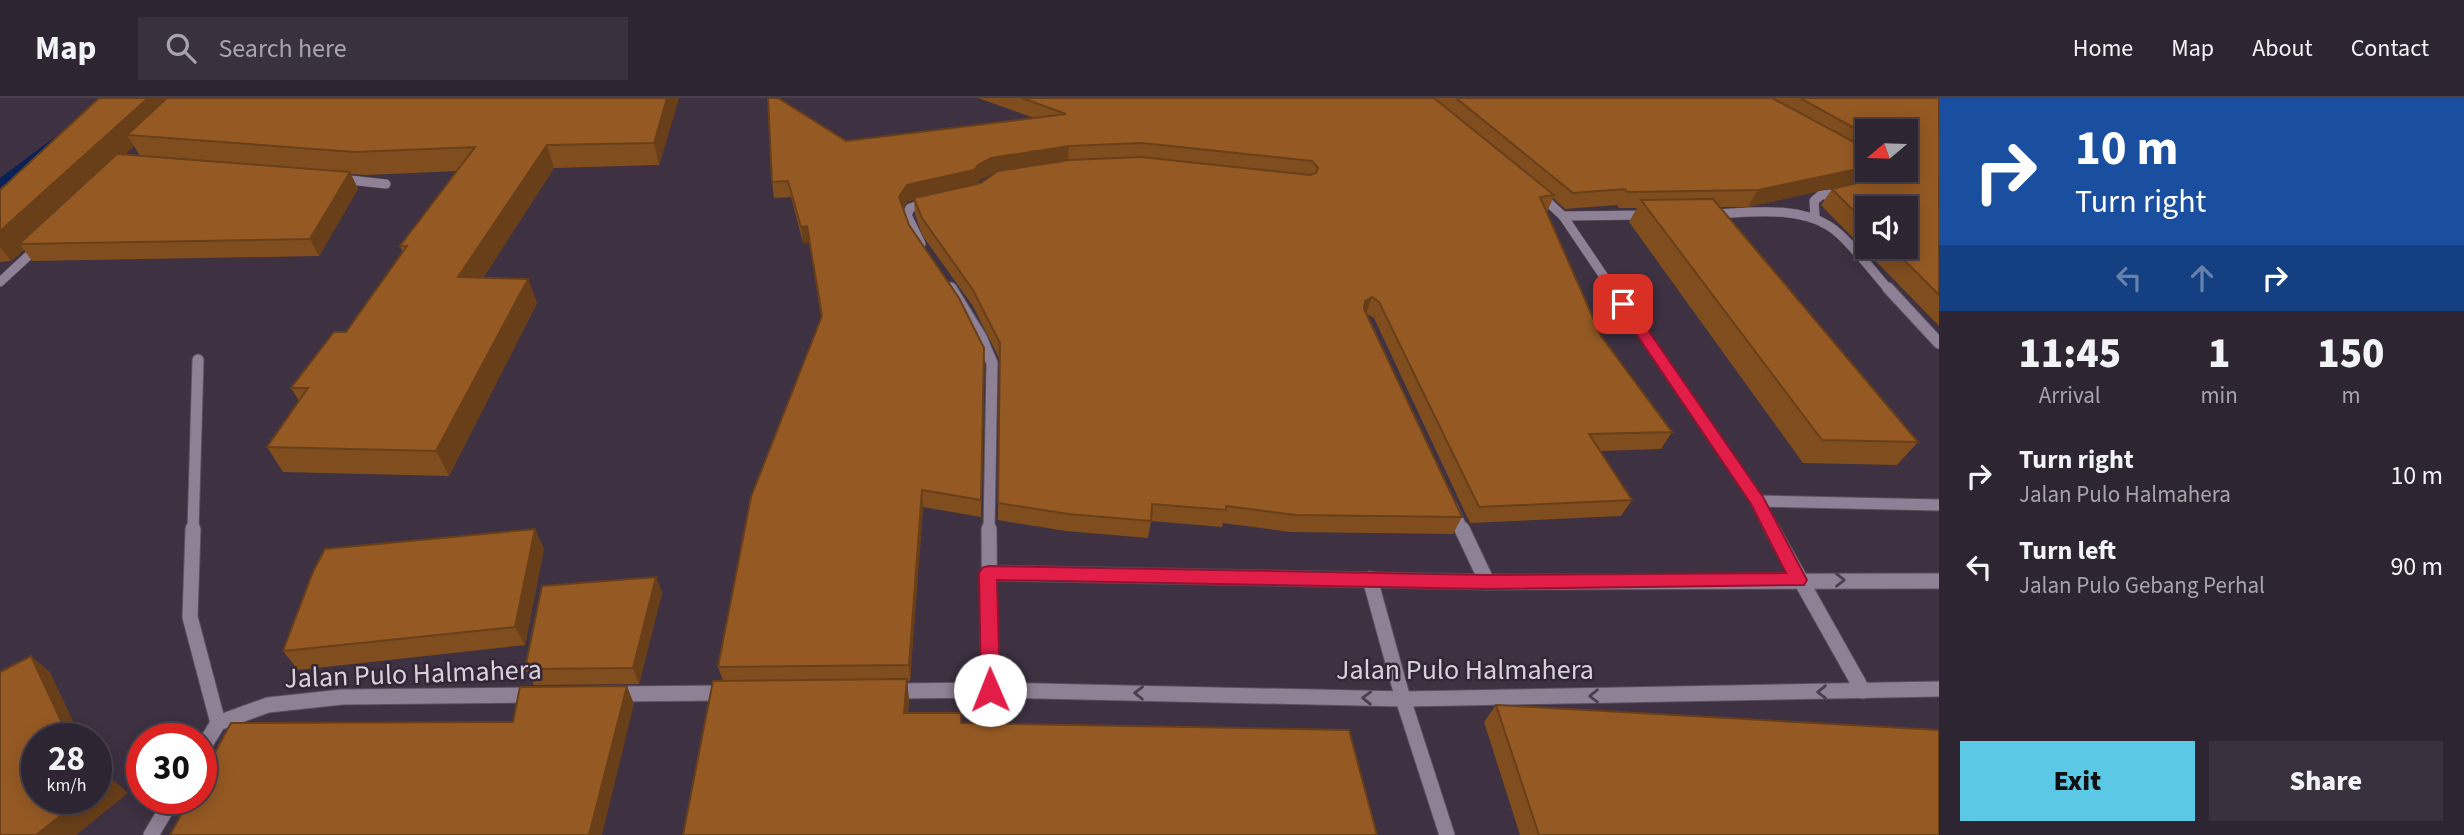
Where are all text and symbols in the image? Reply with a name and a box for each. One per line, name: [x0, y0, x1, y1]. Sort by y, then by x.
search box: [138, 17, 628, 80]
text: Map: [35, 25, 96, 72]
icon: search: [162, 29, 200, 67]
text: Search here: [218, 30, 347, 67]
text: Home: [2073, 31, 2133, 66]
text: Map: [2171, 31, 2214, 66]
text: About: [2252, 31, 2313, 66]
text: Contact: [2351, 31, 2429, 66]
text: 10 m: [2075, 114, 2179, 184]
north arrow: [1855, 119, 1918, 182]
map controls: [1855, 119, 1918, 259]
icon: right: [1960, 126, 2051, 217]
text: Turn right: [2075, 179, 2206, 225]
button: sound: [1855, 196, 1918, 259]
icon: left: [2110, 259, 2148, 297]
icon: ahead: [2183, 259, 2221, 297]
icon: right: [2256, 259, 2294, 297]
pin: [1593, 274, 1653, 334]
icon: arrive: [1604, 285, 1642, 323]
text: 11:45: [2018, 324, 2121, 384]
text: 1: [2208, 324, 2230, 384]
text: 150: [2317, 324, 2385, 384]
text: Arrival: [2039, 379, 2101, 412]
text: min: [2201, 379, 2238, 412]
text: m: [2341, 379, 2360, 412]
text: Turn right: [2019, 441, 2134, 478]
icon: right: [1960, 457, 1998, 495]
text: 10 m: [2390, 457, 2443, 494]
text: Jalan Pulo Halmahera: [2019, 478, 2231, 511]
text: Turn left: [2019, 532, 2116, 569]
icon: left: [1960, 548, 1998, 586]
text: 90 m: [2390, 548, 2443, 585]
text: Jalan Pulo Gebang Perhal: [2019, 569, 2265, 602]
one-way arrow: [1836, 572, 1846, 588]
street label: Jalan Pulo Halmahera: [283, 650, 543, 698]
street label: Jalan Pulo Halmahera: [1336, 650, 1594, 690]
position arrow: [953, 653, 1027, 727]
one-way arrow: [1816, 684, 1827, 699]
one-way arrow: [1134, 685, 1144, 701]
one-way arrow: [1589, 688, 1600, 703]
one-way arrow: [1361, 690, 1372, 706]
speed limit sign: 30: [126, 723, 217, 814]
text: 28: [48, 734, 85, 784]
button: Exit: [1960, 741, 2195, 821]
button: Share: [2209, 741, 2443, 821]
text: km/h: [47, 773, 86, 798]

